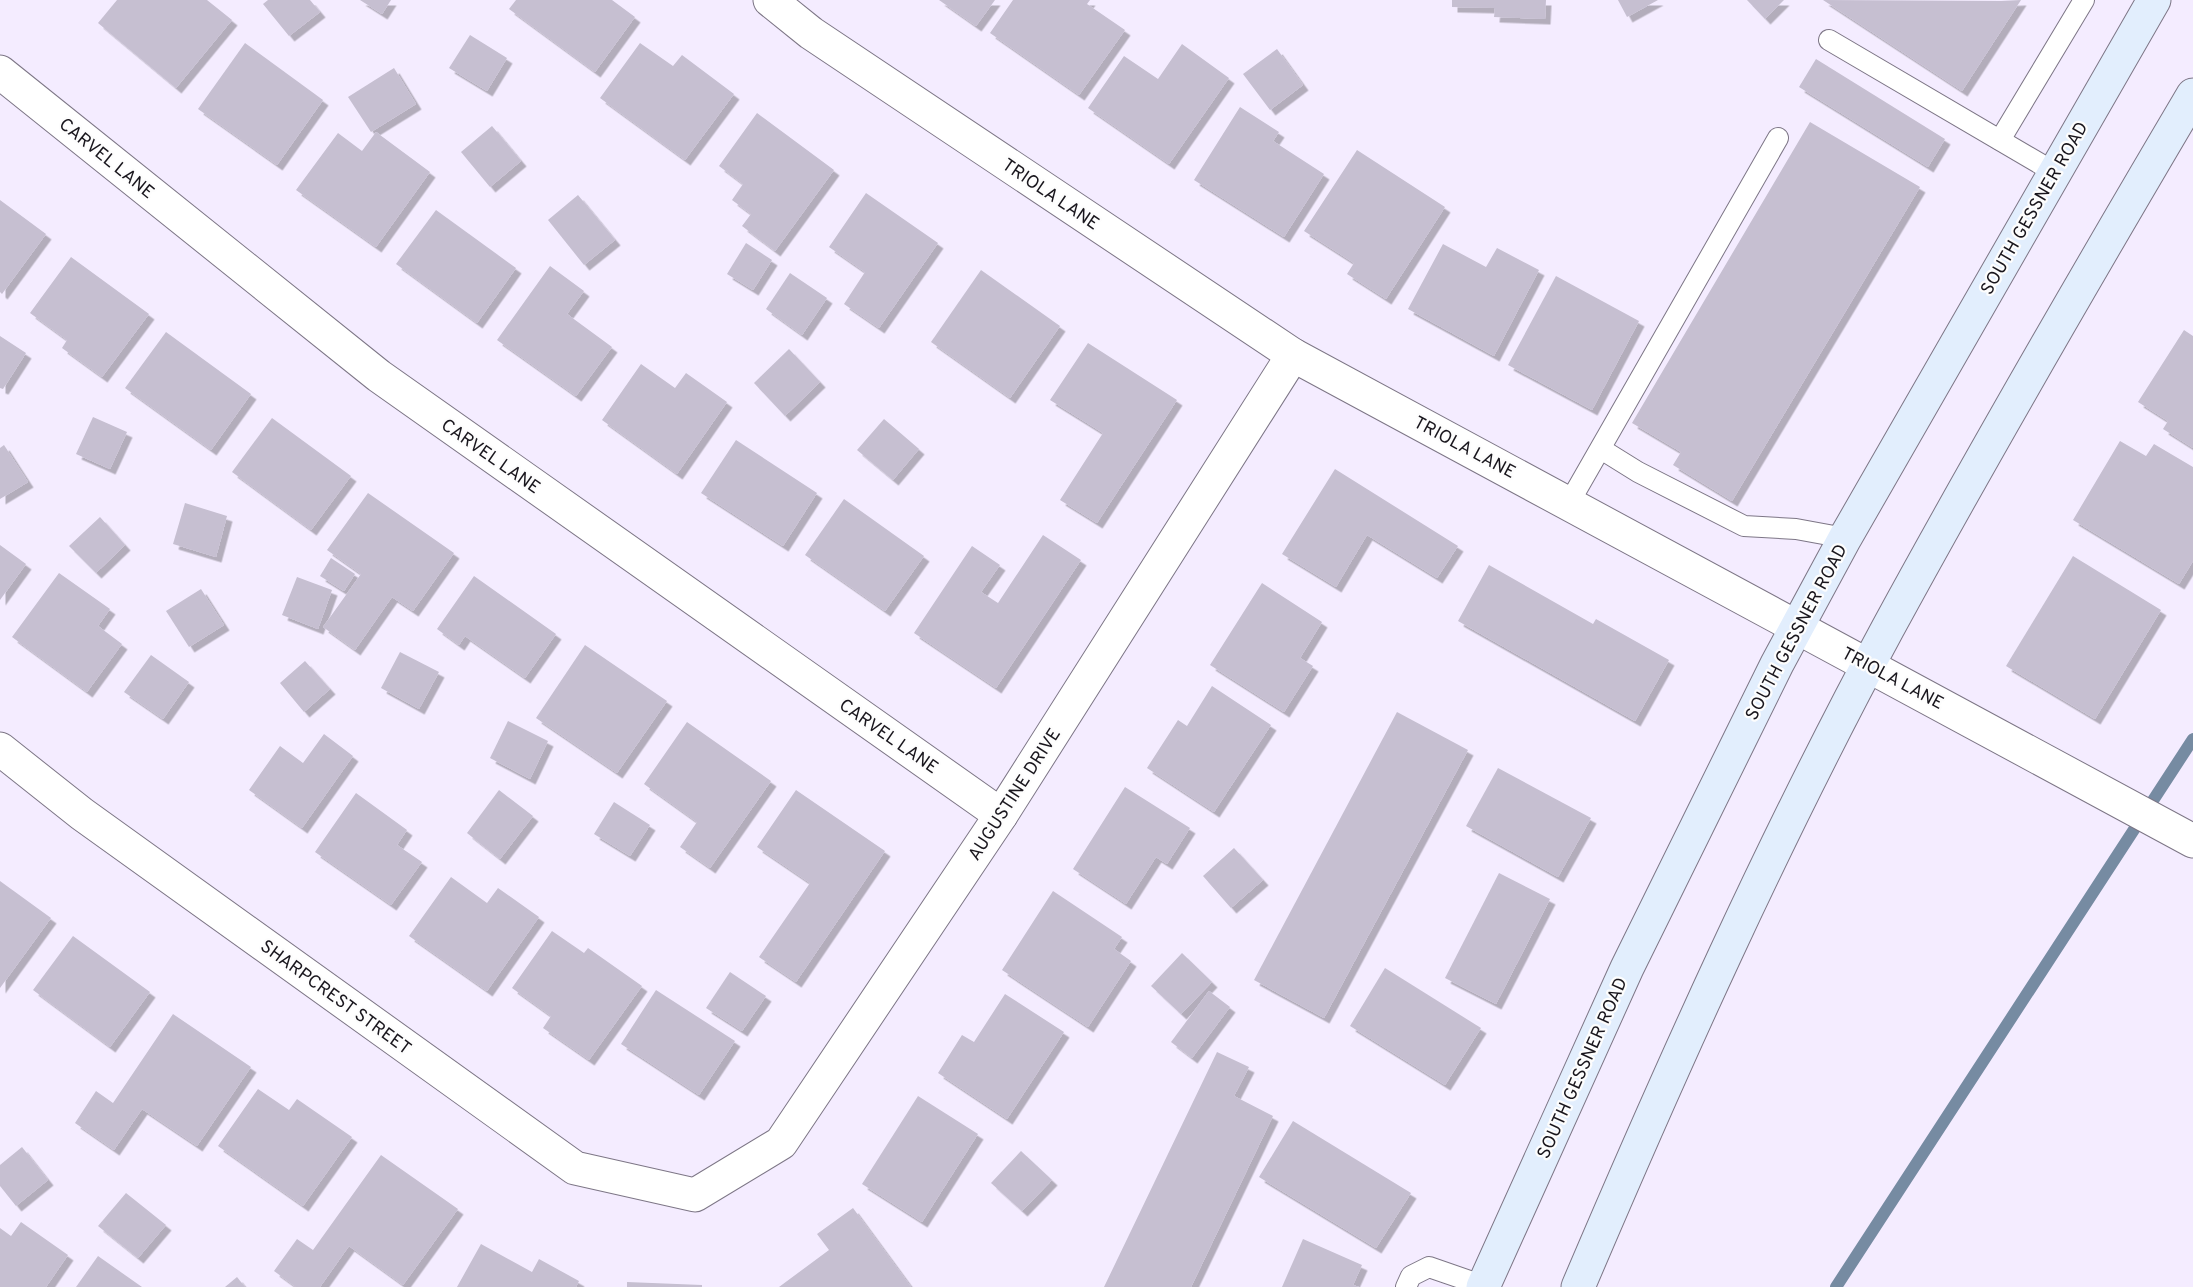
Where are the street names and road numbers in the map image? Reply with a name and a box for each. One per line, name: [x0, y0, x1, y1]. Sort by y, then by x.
street label: CARVEL LANE: [54, 114, 158, 205]
street label: SOUTH GESSNER ROAD: [1976, 118, 2094, 299]
street label: TRIOLA LANE: [997, 154, 1103, 236]
street label: TRIOLA LANE: [1409, 412, 1519, 485]
street label: CARVEL LANE: [436, 414, 544, 500]
street label: SOUTH GESSNER ROAD: [1741, 541, 1854, 725]
street label: TRIOLA LANE: [1837, 643, 1947, 716]
street label: CARVEL LANE: [834, 694, 942, 780]
street label: AUGUSTINE DRIVE: [964, 724, 1067, 866]
street label: SHARPCREST STREET: [255, 936, 415, 1061]
street label: SOUTH GESSNER ROAD: [1533, 974, 1634, 1163]

